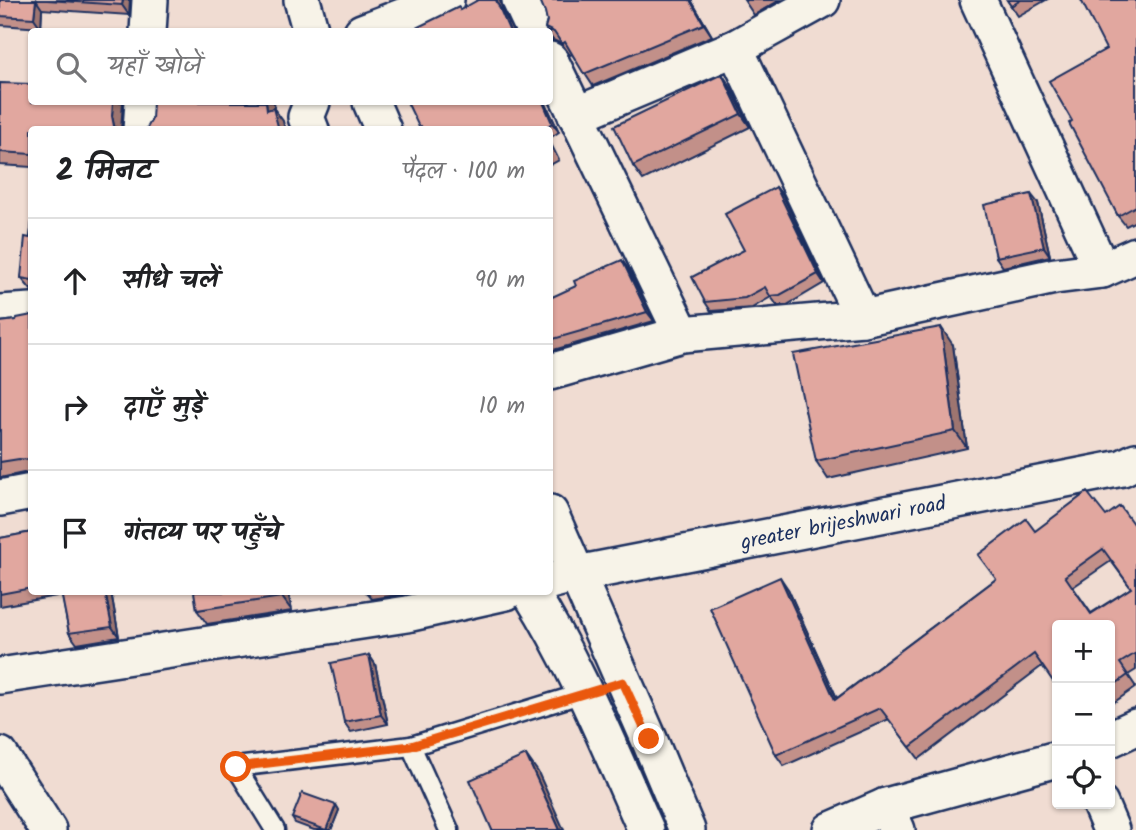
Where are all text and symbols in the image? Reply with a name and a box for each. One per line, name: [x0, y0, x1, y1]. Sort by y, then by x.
search box: [28, 28, 553, 105]
text: यहाँ खोजें: [108, 46, 202, 88]
icon: search: [52, 48, 90, 86]
text: 2 मिनट: [56, 148, 153, 196]
text: पैदल · 100 m: [403, 154, 525, 190]
text: सीधे चलें: [123, 260, 219, 302]
icon: ahead: [56, 262, 94, 300]
text: 90 m: [475, 263, 525, 299]
text: दाएँ मुड़ें: [123, 386, 204, 428]
icon: right: [56, 388, 94, 426]
text: 10 m: [479, 389, 525, 425]
street label: greater brijeshwari road: [737, 488, 949, 560]
text: गंतव्य पर पहुँचे: [123, 512, 280, 554]
icon: arrive: [56, 514, 94, 552]
map controls: [1052, 620, 1115, 809]
button: +: [1052, 620, 1115, 683]
button: −: [1052, 683, 1115, 746]
route end: [633, 723, 664, 754]
button: locate: [1052, 746, 1115, 809]
route start: [220, 751, 251, 782]

